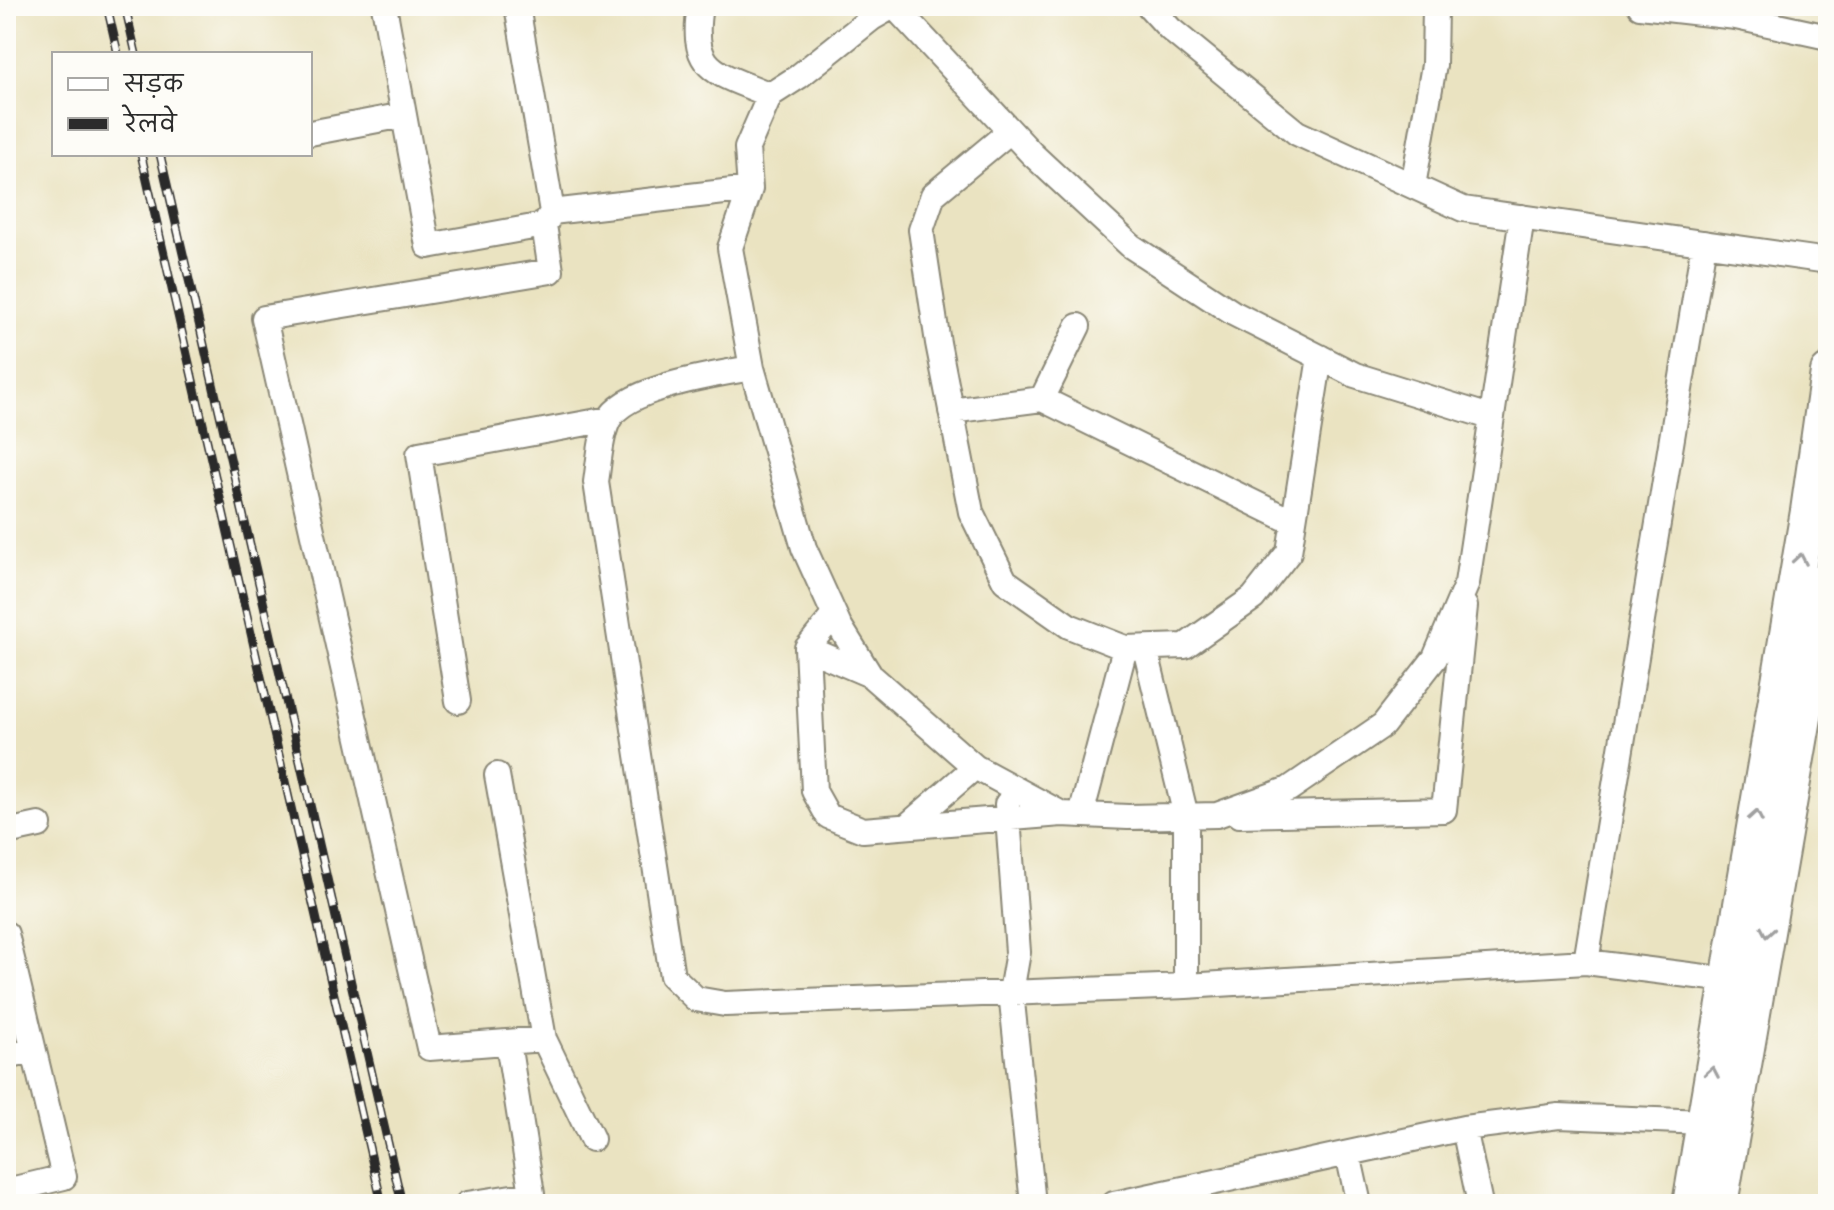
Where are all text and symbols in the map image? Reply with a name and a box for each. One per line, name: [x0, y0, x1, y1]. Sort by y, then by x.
legend: [52, 52, 312, 156]
text: सड़क: [122, 70, 185, 99]
text: रेलवे: [121, 104, 178, 139]
one-way arrow: [1791, 553, 1808, 566]
one-way arrow: [1747, 809, 1764, 822]
one-way arrow: [1760, 925, 1777, 938]
one-way arrow: [1703, 1065, 1720, 1079]

